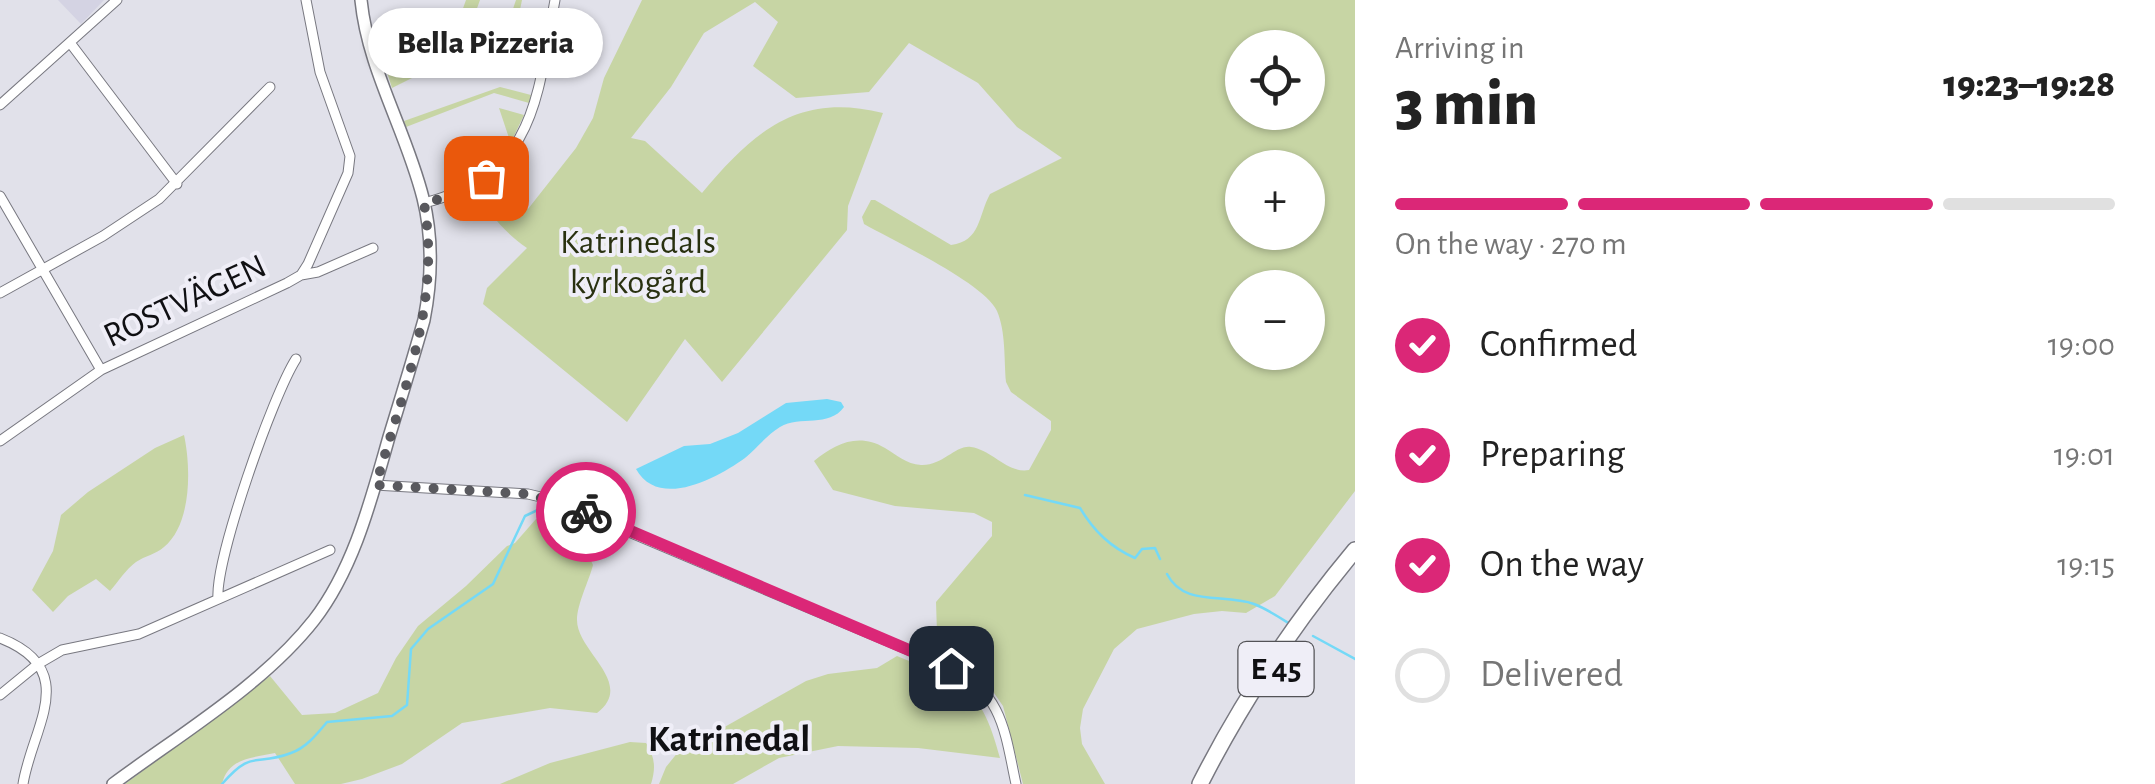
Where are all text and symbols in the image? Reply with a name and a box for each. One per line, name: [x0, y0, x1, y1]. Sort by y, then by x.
callout: Bella Pizzeria: [368, 8, 604, 78]
text: Bella Pizzeria: [397, 27, 574, 59]
map controls: [1225, 30, 1325, 370]
button: locate: [1225, 30, 1325, 130]
text: Arriving in: [1395, 32, 1524, 64]
text: 19:23–19:28: [1943, 66, 2115, 104]
text: 3 min: [1395, 72, 1538, 137]
pin: [444, 136, 529, 221]
button: +: [1225, 150, 1325, 250]
icon: bag: [459, 151, 514, 206]
park label: Katrinedals kyrkogård: [560, 225, 716, 300]
text: On the way · 270 m: [1395, 228, 1627, 260]
street label: ROSTVÄGEN: [98, 247, 272, 354]
button: −: [1225, 270, 1325, 370]
icon: check: [1395, 318, 1450, 373]
text: Confirmed: [1480, 326, 1637, 364]
text: 19:00: [2048, 329, 2115, 361]
icon: check: [1395, 428, 1450, 483]
text: Preparing: [1480, 436, 1625, 474]
text: 19:01: [2054, 439, 2115, 471]
courier: [536, 462, 636, 562]
icon: bike: [559, 485, 614, 540]
icon: check: [1395, 538, 1450, 593]
text: On the way: [1480, 546, 1644, 584]
text: 19:15: [2057, 549, 2115, 581]
pin: [909, 626, 994, 711]
icon: home: [924, 641, 979, 696]
road number: E 45: [1238, 642, 1314, 696]
text: Delivered: [1480, 656, 1623, 694]
district label: Katrinedal: [648, 721, 810, 759]

